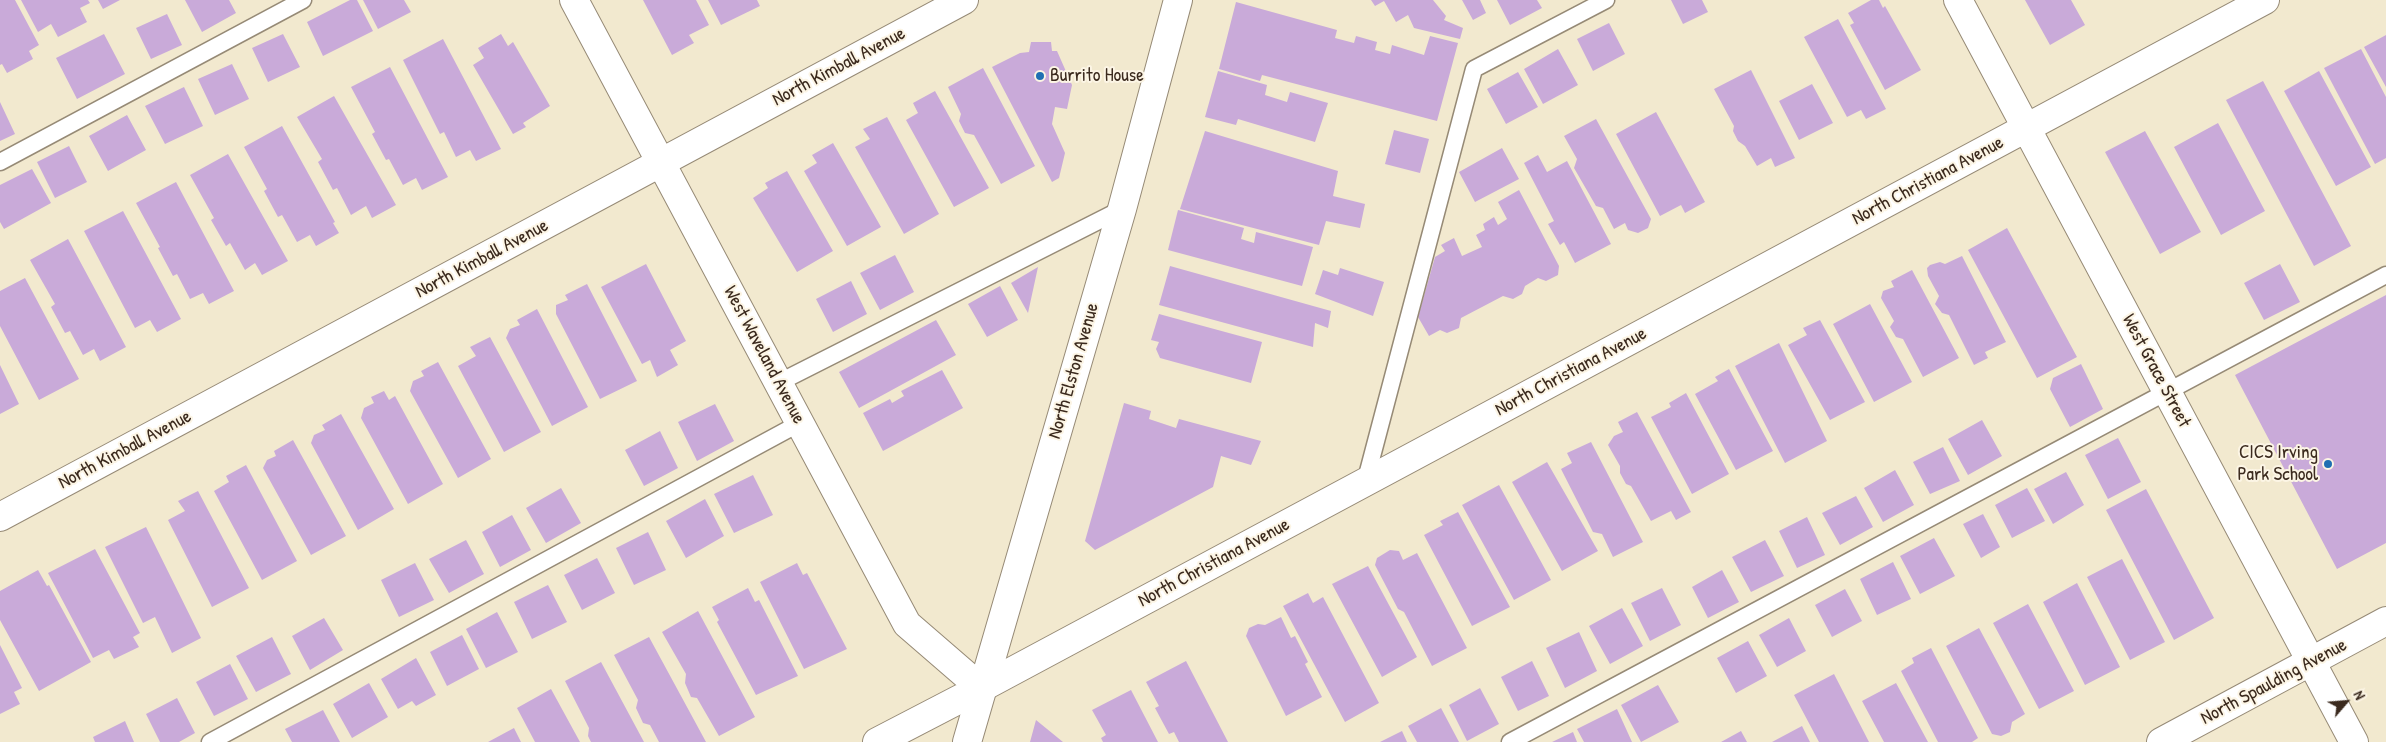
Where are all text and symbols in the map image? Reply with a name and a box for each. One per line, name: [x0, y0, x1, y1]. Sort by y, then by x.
street label: North Kimball Avenue: [769, 22, 909, 112]
place label: Burrito House: [1050, 65, 1144, 87]
marker: Burrito House: [1034, 70, 1046, 82]
street label: North Christiana Avenue: [1848, 131, 2008, 231]
street label: North Kimball Avenue: [412, 214, 552, 304]
street label: West Waveland Avenue: [718, 282, 810, 428]
street label: North Elston Avenue: [1044, 301, 1104, 441]
street label: West Grace Street: [2117, 311, 2195, 431]
street label: North Christiana Avenue: [1491, 322, 1651, 422]
street label: North Kimball Avenue: [55, 405, 195, 495]
place label: CICS Irving Park School: [2237, 442, 2318, 486]
marker: CICS Irving Park School: [2322, 458, 2334, 470]
street label: North Christiana Avenue: [1134, 513, 1294, 613]
street label: North Spaulding Avenue: [2197, 634, 2351, 730]
north arrow: [2321, 677, 2371, 727]
text: N: [2350, 687, 2370, 703]

